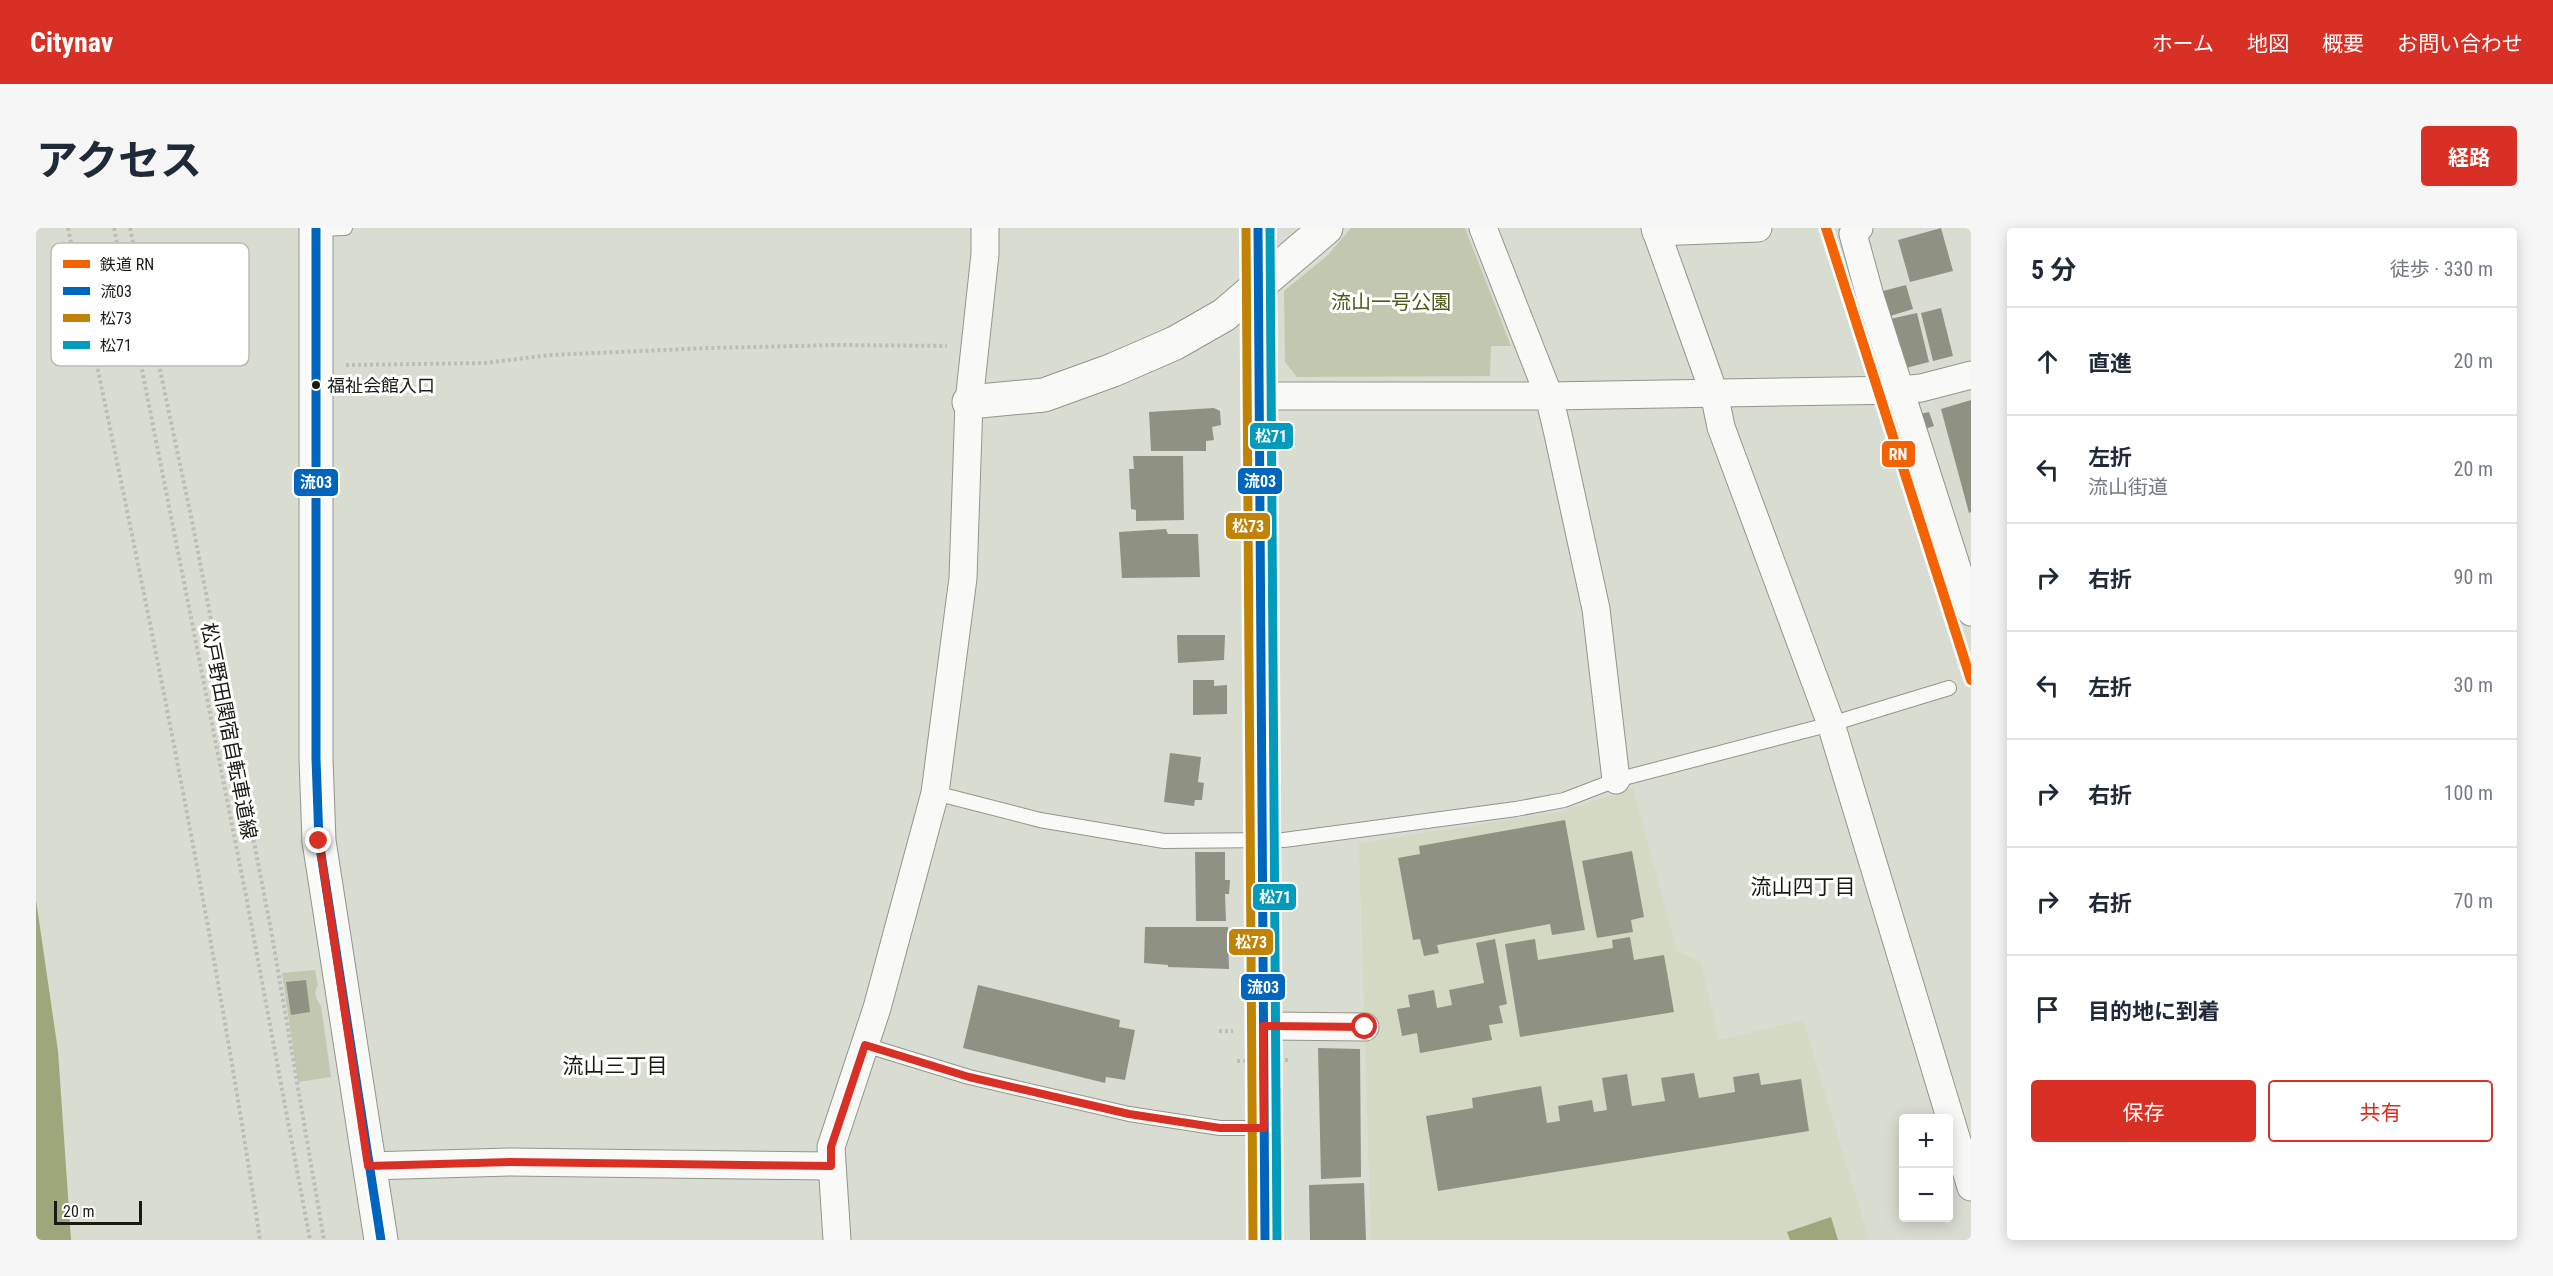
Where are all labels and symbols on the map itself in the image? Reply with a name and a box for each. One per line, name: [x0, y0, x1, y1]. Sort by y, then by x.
legend: [51, 243, 249, 366]
text: 鉄道 RN: [100, 255, 154, 274]
text: 流03: [100, 282, 132, 301]
park label: 流山一号公園: [1331, 290, 1451, 314]
text: 松73: [100, 309, 132, 328]
text: 松71: [100, 336, 132, 355]
place label: 福祉会館入口: [327, 375, 435, 396]
marker: 福祉会館入口: [310, 379, 322, 391]
line badge: 松71: [1249, 422, 1294, 450]
text: 松71: [1255, 427, 1287, 446]
line badge: RN: [1881, 440, 1916, 468]
text: RN: [1889, 445, 1907, 464]
line badge: 流03: [1237, 467, 1283, 495]
line badge: 流03: [293, 468, 339, 497]
text: 流03: [1244, 472, 1276, 491]
text: 流03: [300, 473, 332, 492]
line badge: 松73: [1225, 512, 1271, 540]
text: 松73: [1232, 517, 1264, 536]
street label: 松戸野田関宿自転車道線: [196, 621, 262, 841]
route end: [305, 827, 331, 853]
district label: 流山四丁目: [1751, 875, 1856, 899]
line badge: 松71: [1252, 883, 1297, 911]
text: 松71: [1259, 888, 1291, 907]
line badge: 松73: [1228, 928, 1274, 956]
text: 松73: [1235, 933, 1267, 952]
line badge: 流03: [1240, 973, 1286, 1001]
text: 流03: [1247, 978, 1279, 997]
route start: [1351, 1013, 1377, 1039]
district label: 流山三丁目: [563, 1054, 668, 1078]
scale bar: [54, 1198, 142, 1226]

